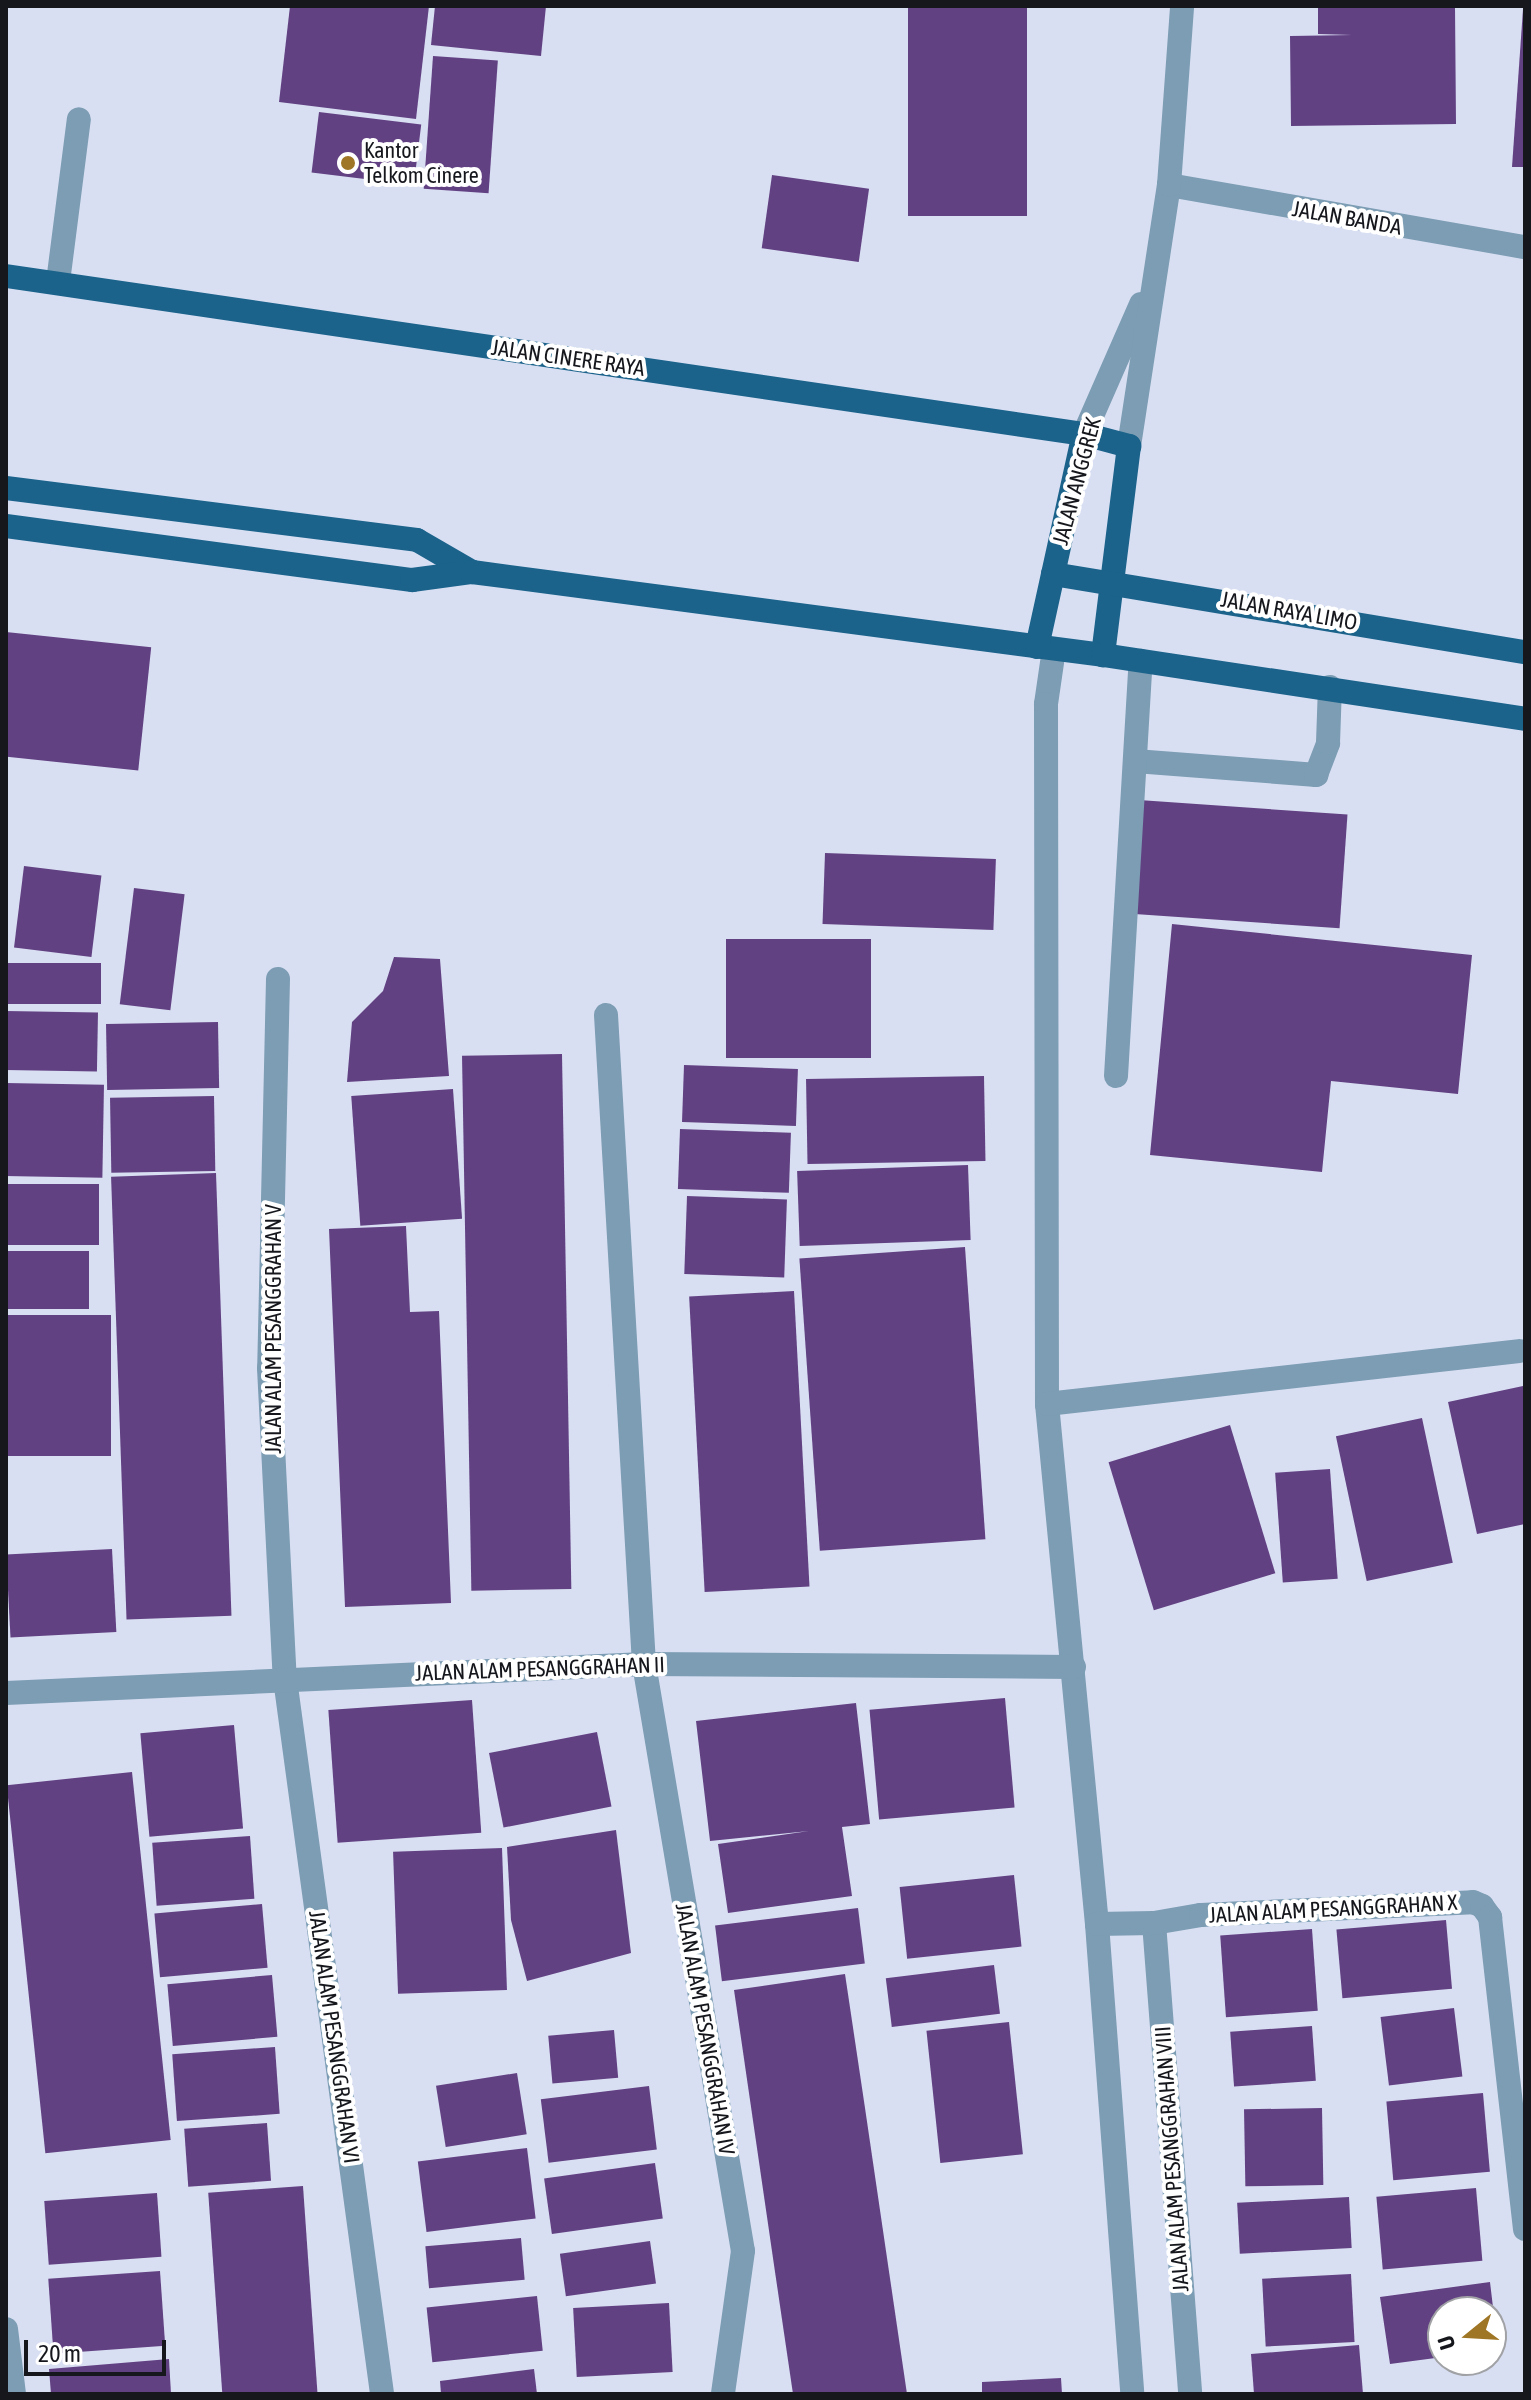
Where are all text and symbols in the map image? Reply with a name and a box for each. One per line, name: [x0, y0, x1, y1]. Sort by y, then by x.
place label: Kantor Telkom Cinere: [364, 137, 479, 188]
marker: Kantor Telkom Cinere: [339, 154, 357, 172]
street label: JALAN BANDA: [1290, 195, 1404, 241]
street label: JALAN CINERE RAYA: [490, 334, 646, 382]
street label: JALAN ANGGREK: [1047, 414, 1107, 548]
street label: JALAN RAYA LIMO: [1219, 586, 1359, 636]
street label: JALAN ALAM PESANGGRAHAN V: [261, 1204, 287, 1454]
street label: JALAN ALAM PESANGGRAHAN II: [415, 1651, 665, 1687]
street label: JALAN ALAM PESANGGRAHAN X: [1208, 1889, 1458, 1929]
street label: JALAN ALAM PESANGGRAHAN IV: [670, 1901, 740, 2157]
street label: JALAN ALAM PESANGGRAHAN VI: [303, 1909, 365, 2165]
street label: JALAN ALAM PESANGGRAHAN VIII: [1150, 2025, 1194, 2293]
north arrow: [1427, 2296, 1507, 2376]
scale bar: [28, 2324, 170, 2374]
text: U: [1432, 2333, 1460, 2353]
text: 20 m: [38, 2340, 81, 2367]

